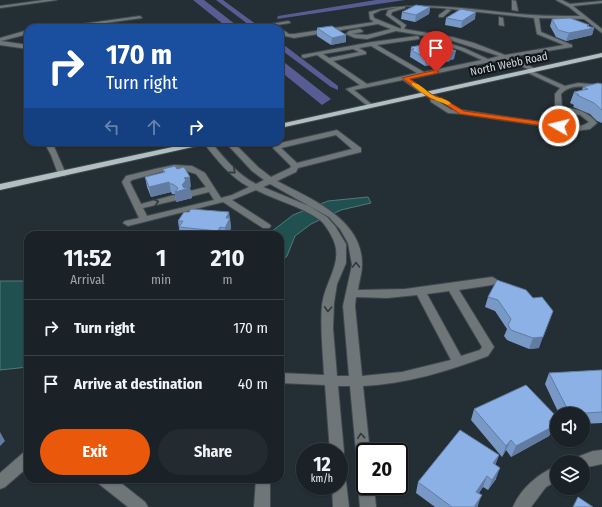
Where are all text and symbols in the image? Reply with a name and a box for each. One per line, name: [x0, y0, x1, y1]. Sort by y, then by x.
pin: [419, 31, 453, 72]
icon: arrive: [425, 37, 447, 59]
text: 170 m: [106, 38, 172, 71]
icon: right: [40, 40, 92, 92]
street label: North Webb Road: [469, 49, 549, 79]
text: Turn right: [106, 72, 178, 94]
position arrow: [538, 105, 580, 147]
icon: left: [101, 116, 123, 138]
icon: ahead: [143, 116, 165, 138]
icon: right: [185, 116, 207, 138]
one-way arrow: [228, 167, 236, 174]
one-way arrow: [152, 198, 159, 207]
text: 11:52: [63, 244, 112, 272]
text: 1: [156, 244, 166, 272]
text: 210: [211, 244, 245, 272]
one-way arrow: [352, 262, 360, 268]
text: Arrival: [70, 272, 105, 287]
text: min: [151, 272, 171, 287]
text: m: [223, 272, 233, 287]
one-way arrow: [323, 306, 332, 312]
icon: right: [40, 317, 62, 339]
text: Turn right: [74, 319, 135, 337]
text: 170 m: [233, 319, 268, 337]
icon: arrive: [40, 373, 62, 395]
text: Arrive at destination: [74, 375, 202, 393]
text: 40 m: [238, 375, 268, 393]
map controls: [550, 407, 590, 495]
button: sound: [550, 407, 590, 447]
button: Exit: [40, 429, 150, 475]
button: Share: [158, 429, 268, 475]
one-way arrow: [357, 433, 366, 439]
speed limit sign: 20: [356, 443, 408, 495]
text: 12: [313, 452, 331, 476]
button: layers: [550, 455, 590, 495]
text: km/h: [311, 473, 333, 485]

